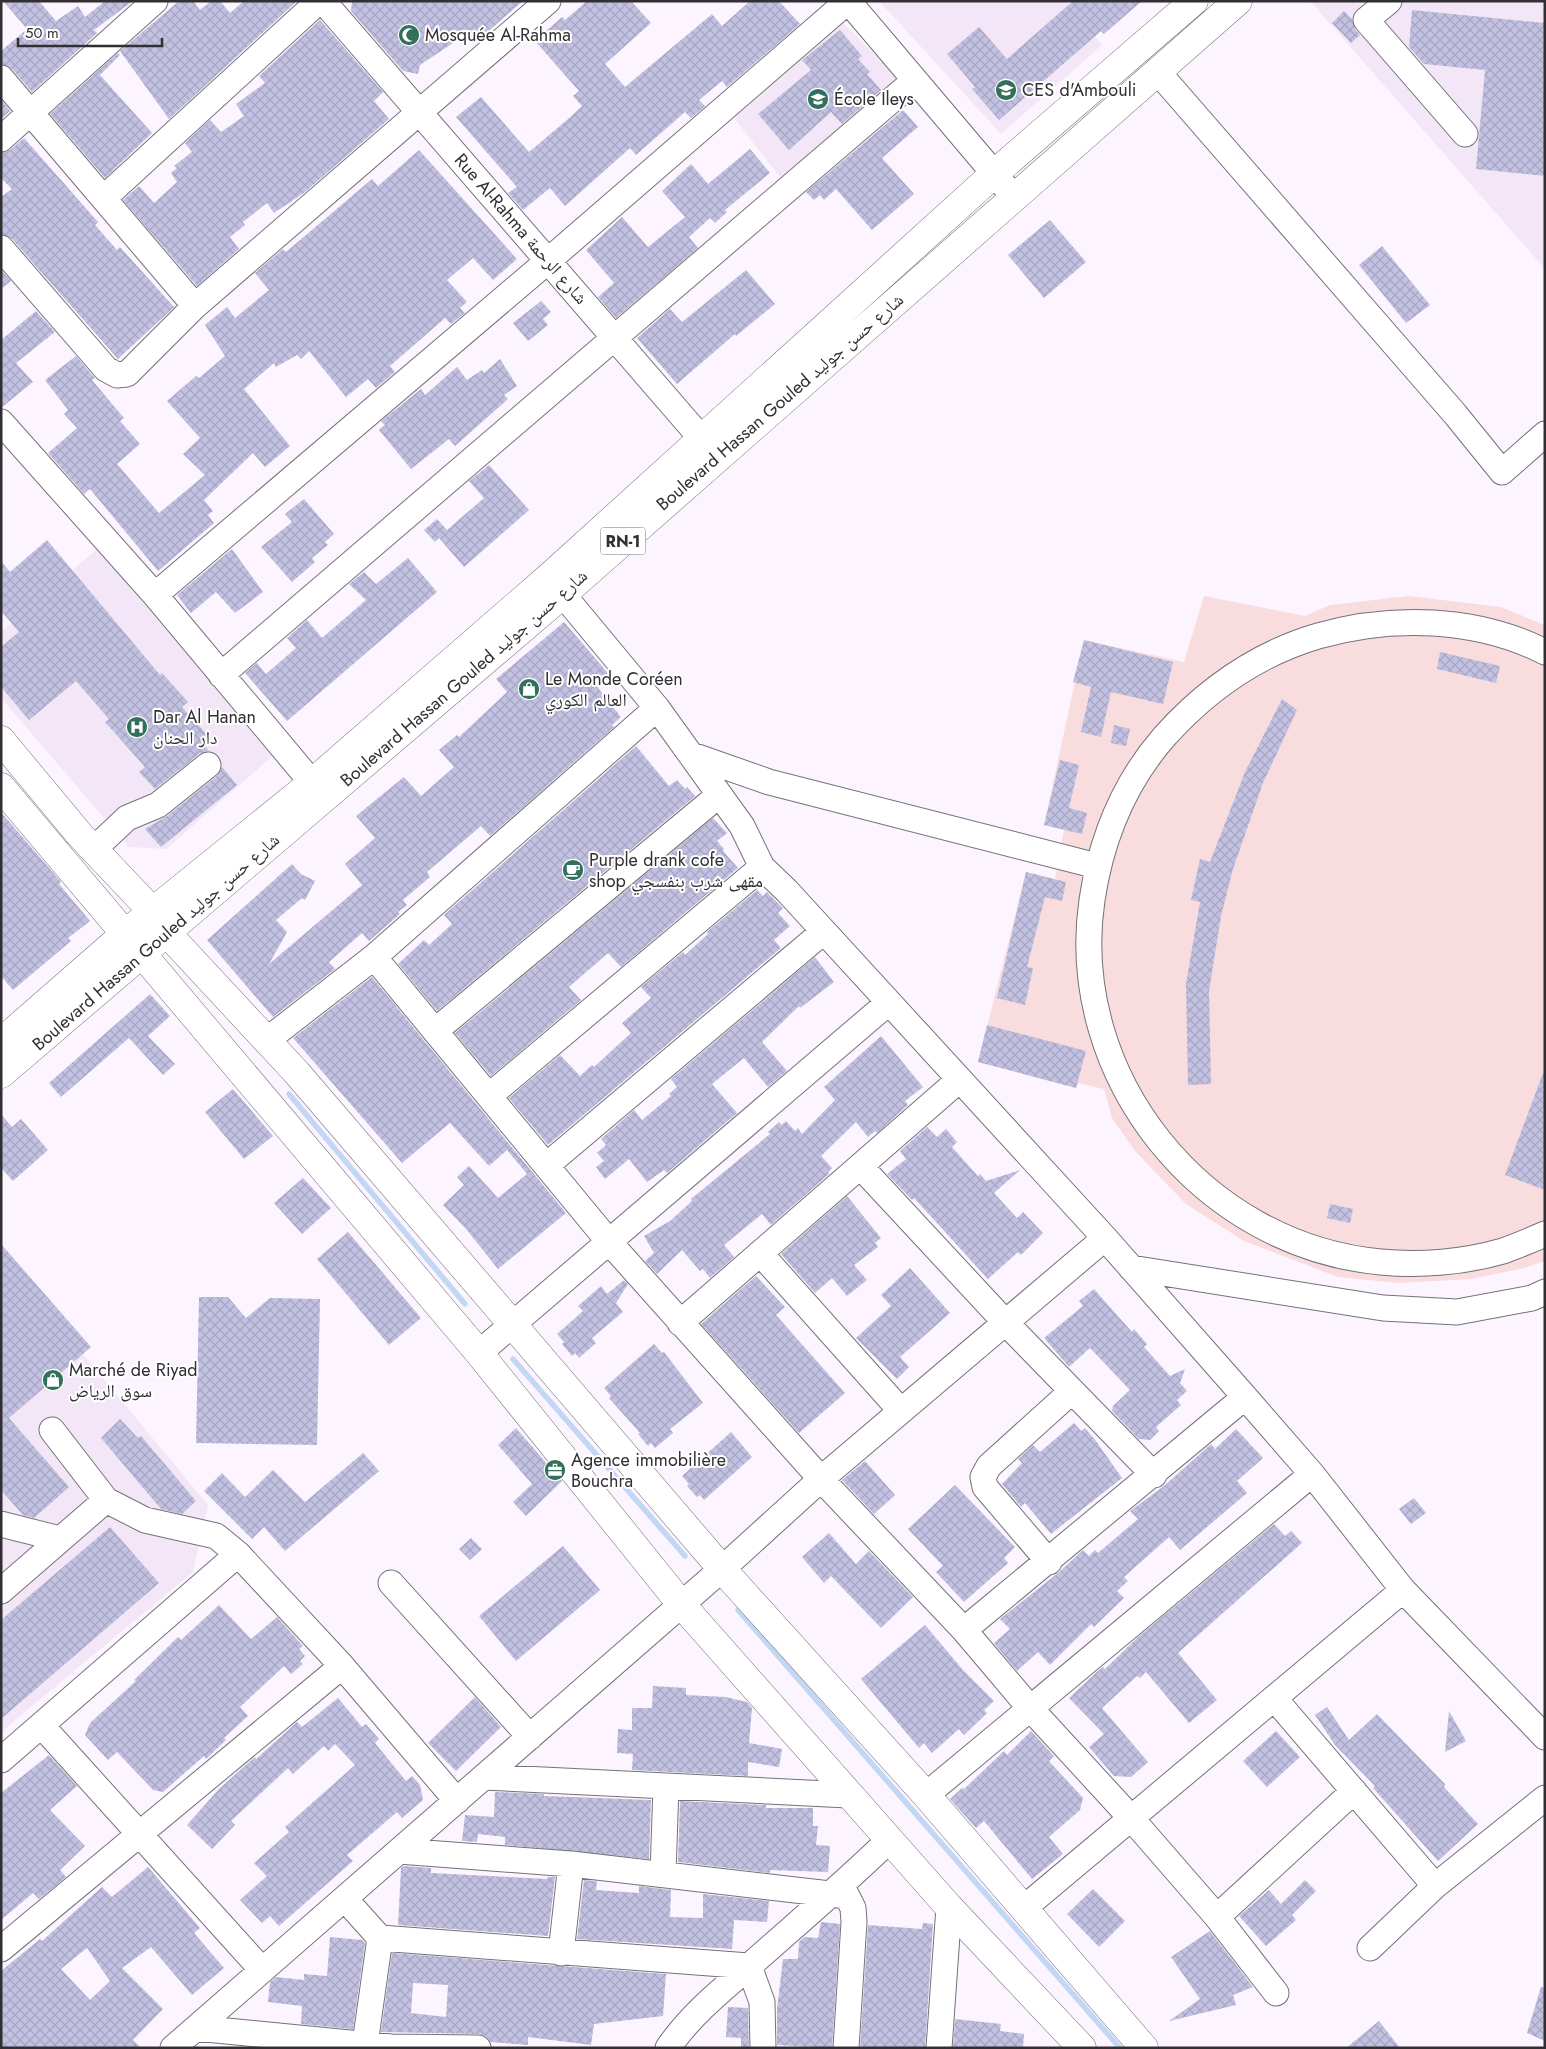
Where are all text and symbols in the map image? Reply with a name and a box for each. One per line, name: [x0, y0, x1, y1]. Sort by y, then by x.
scale bar: [18, 15, 161, 47]
text: 50 m: [25, 22, 59, 44]
place label: Mosquée Al-Rahma: [425, 22, 571, 48]
mosque icon: Mosquée Al-Rahma: [397, 23, 421, 47]
place label: CES d'Ambouli: [1022, 77, 1136, 103]
school or university icon: CES d'Ambouli: [994, 78, 1018, 102]
place label: École Ileys: [834, 86, 914, 112]
school or university icon: École Ileys: [806, 87, 830, 111]
street label: Rue Al-Rahma شارع الرحمة: [448, 148, 594, 310]
street label: Boulevard Hassan Gouled شارع حسن جوليد: [651, 287, 909, 517]
road number: RN-1: [600, 528, 646, 554]
street label: Boulevard Hassan Gouled شارع حسن جوليد: [335, 563, 593, 793]
place label: Le Monde Coréen العالم الكوري: [545, 666, 683, 715]
shop icon: Le Monde Coréen العالم الكوري: [517, 677, 541, 701]
place label: Dar Al Hanan دار الحنان: [153, 704, 256, 751]
hospital icon: Dar Al Hanan دار الحنان: [125, 715, 149, 739]
street label: Boulevard Hassan Gouled شارع حسن جوليد: [27, 827, 285, 1057]
place label: Purple drank cofe shop مقهى شرب بنفسجي: [589, 847, 763, 896]
cafe icon: Purple drank cofe shop مقهى شرب بنفسجي: [561, 858, 585, 882]
place label: Marché de Riyad سوق الرياض: [69, 1357, 197, 1404]
shop icon: Marché de Riyad سوق الرياض: [41, 1368, 65, 1392]
place label: Agence immobilière Bouchra: [571, 1447, 726, 1494]
office icon: Agence immobilière Bouchra: [543, 1458, 567, 1482]

